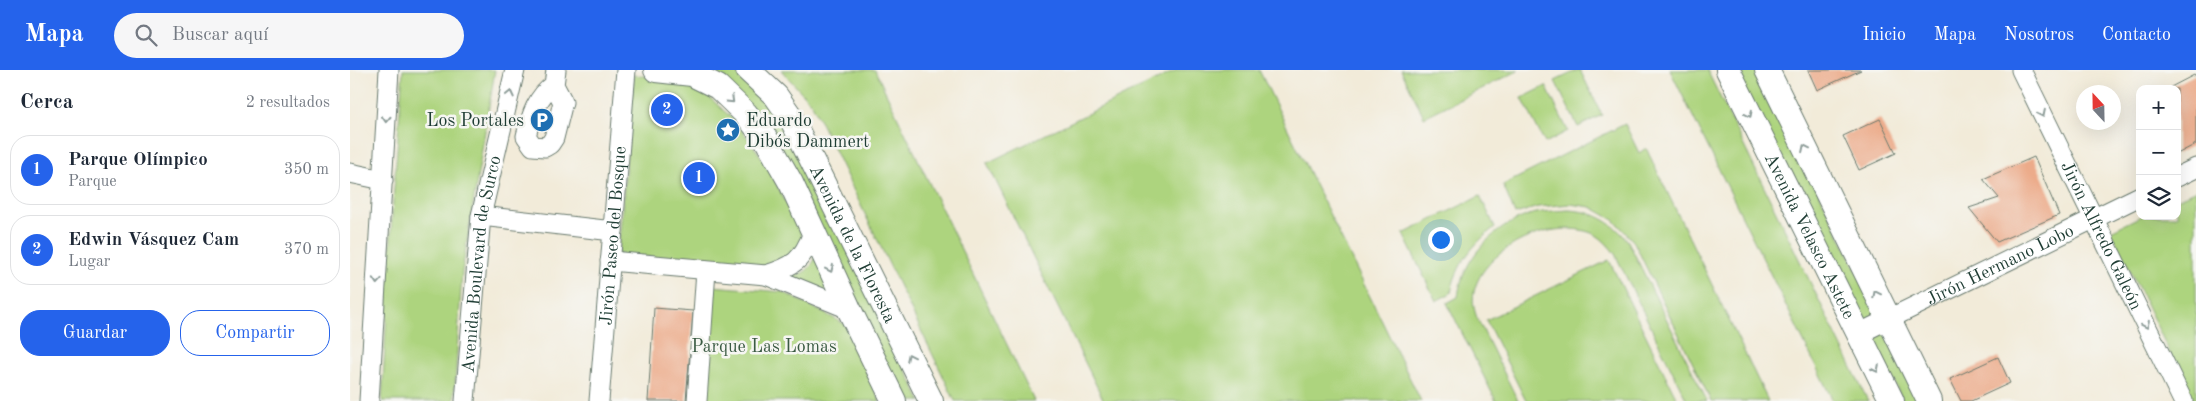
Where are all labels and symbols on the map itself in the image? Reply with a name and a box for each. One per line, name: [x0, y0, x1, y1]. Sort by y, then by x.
north arrow: [2076, 85, 2121, 130]
one-way arrow: [504, 89, 515, 98]
pin: 2: [651, 91, 683, 129]
one-way arrow: [726, 94, 735, 103]
parking icon: Los Portales: [529, 107, 555, 133]
one-way arrow: [1743, 109, 1753, 118]
one-way arrow: [2036, 109, 2046, 118]
place label: Los Portales: [426, 112, 524, 130]
place label: Eduardo Dibós Dammert: [746, 112, 869, 151]
one-way arrow: [381, 115, 392, 123]
place icon: Eduardo Dibós Dammert: [715, 117, 741, 143]
one-way arrow: [1801, 144, 1811, 153]
street label: Jirón Paseo del Bosque: [597, 145, 630, 326]
street label: Avenida Velasco Astete: [1761, 151, 1858, 322]
street label: Avenida Boulevard de Surco: [459, 154, 505, 374]
pin: 1: [683, 159, 715, 197]
street label: Jirón Alfredo Galeón: [2057, 159, 2145, 313]
street label: Avenida de la Floresta: [806, 162, 899, 326]
street label: Jirón Hermano Lobo: [1924, 222, 2077, 309]
your location: [1428, 227, 1454, 253]
one-way arrow: [824, 264, 834, 273]
one-way arrow: [371, 277, 382, 285]
one-way arrow: [1872, 291, 1882, 300]
one-way arrow: [2140, 320, 2150, 329]
park label: Parque Las Lomas: [691, 338, 837, 356]
one-way arrow: [906, 353, 916, 362]
one-way arrow: [1870, 364, 1880, 373]

